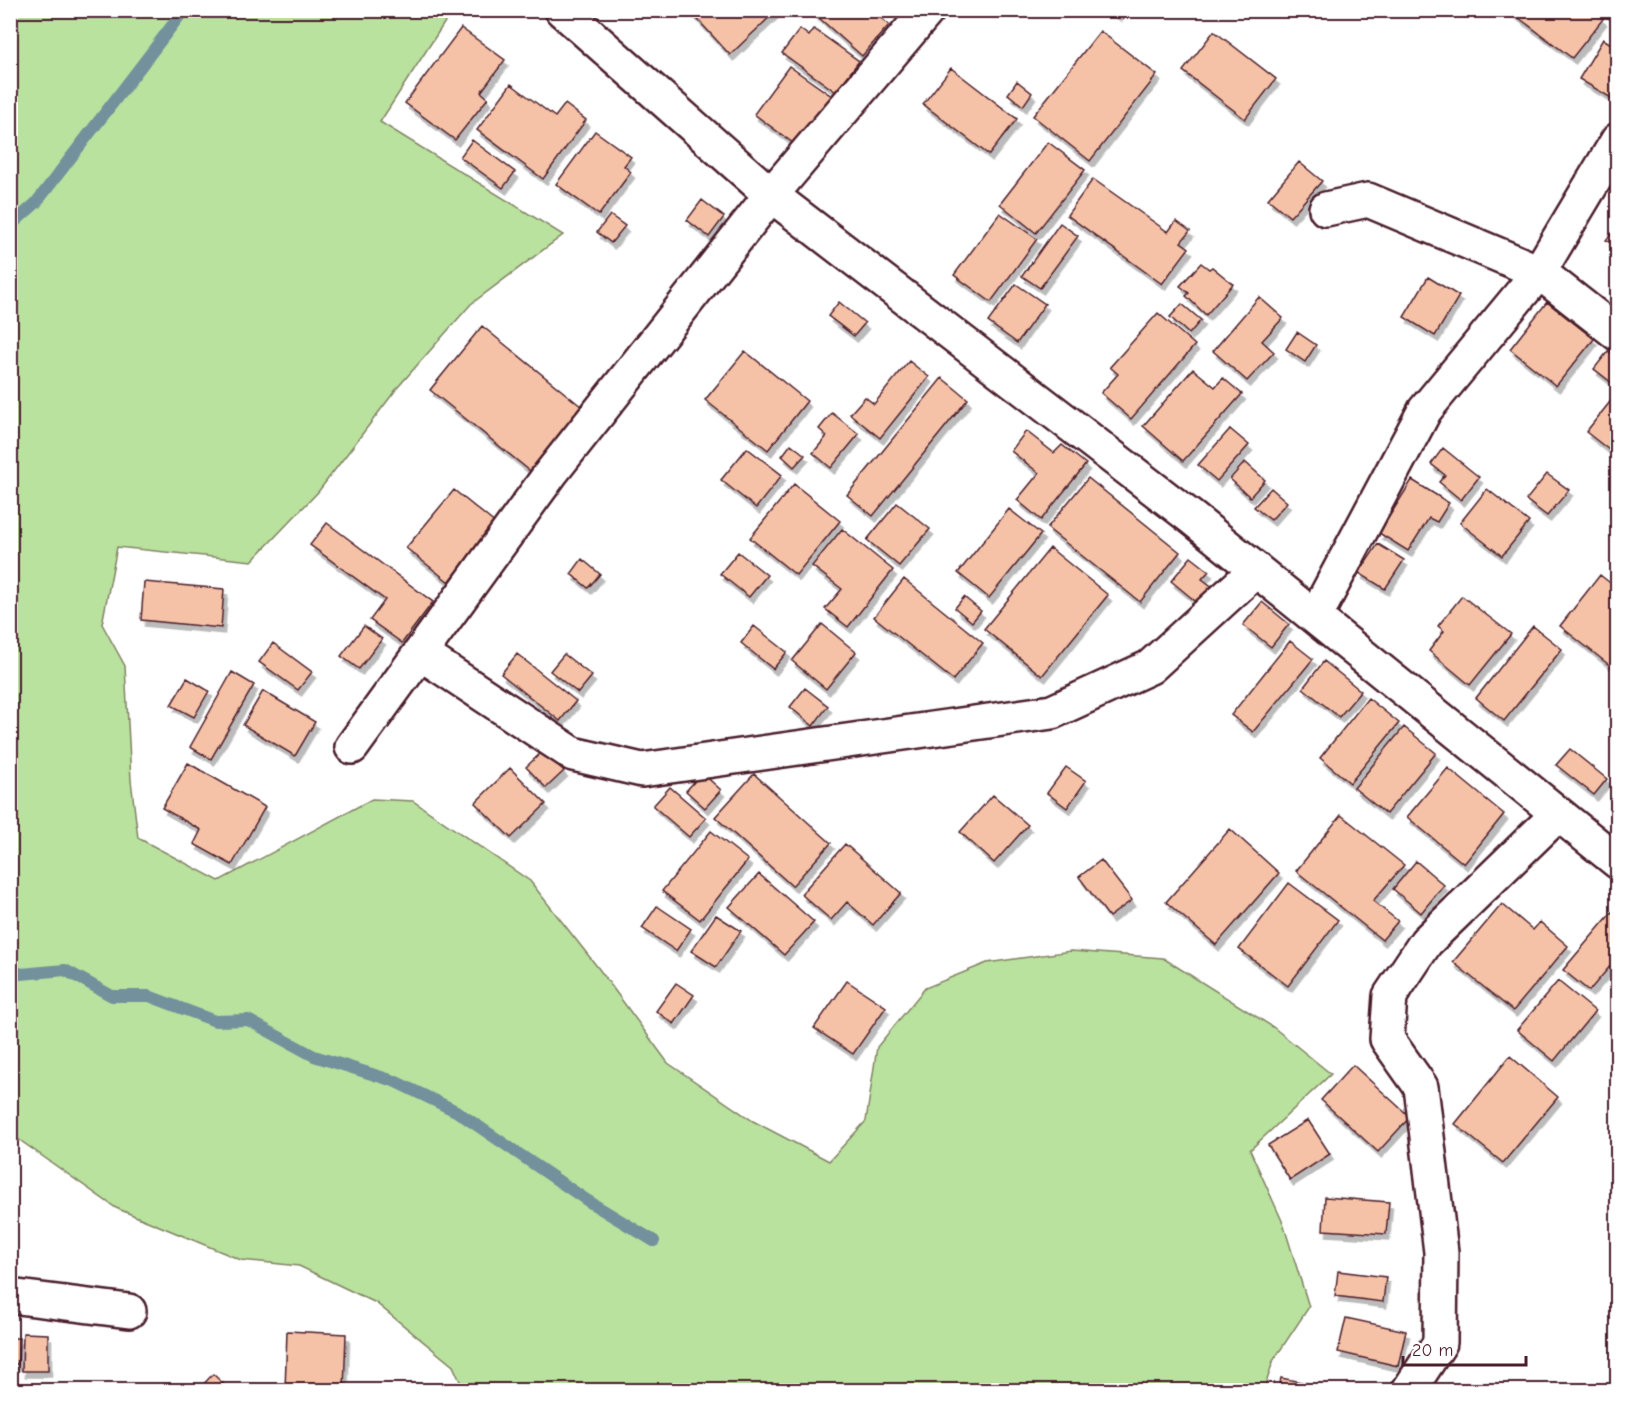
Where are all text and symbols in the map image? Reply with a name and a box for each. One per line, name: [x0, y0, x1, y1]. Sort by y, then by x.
scale bar: [1403, 1329, 1526, 1367]
text: 20 m: [1412, 1340, 1453, 1361]

